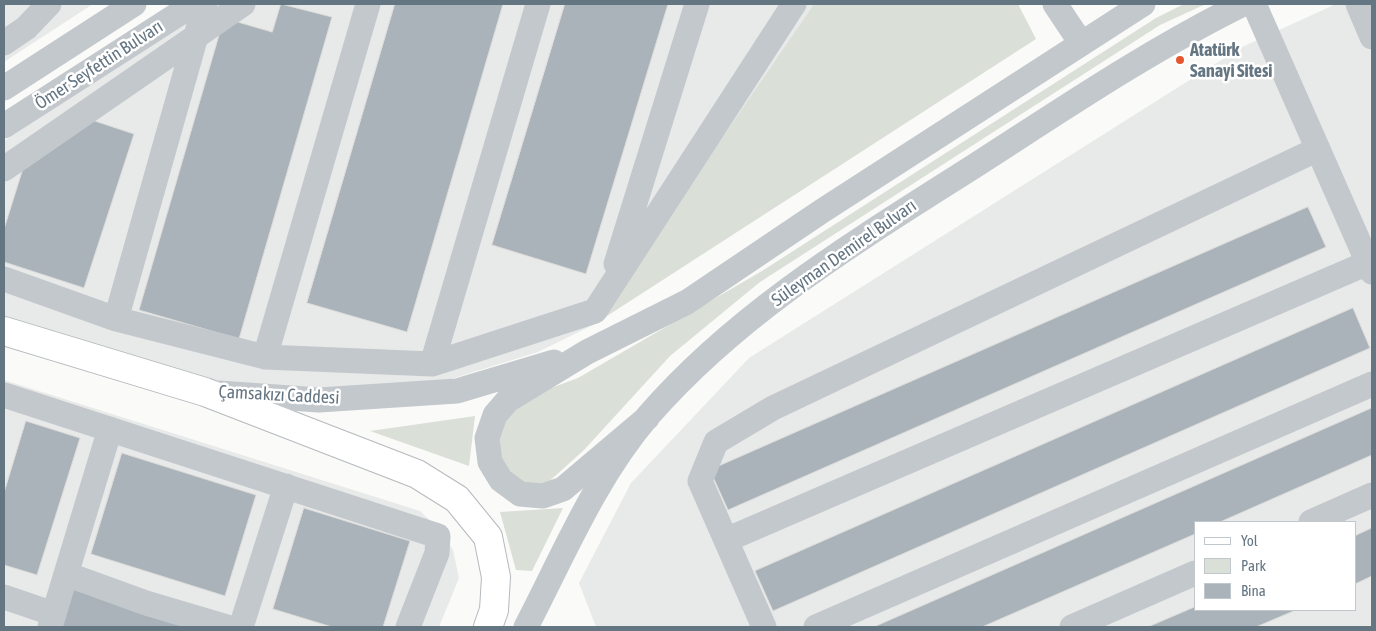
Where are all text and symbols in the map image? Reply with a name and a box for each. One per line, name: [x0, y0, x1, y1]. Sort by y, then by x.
street label: Ömer Seyfettin Bulvarı: [31, 16, 167, 114]
place label: Atatürk Sanayi Sitesi: [1190, 39, 1272, 82]
marker: Atatürk Sanayi Sitesi: [1174, 54, 1186, 66]
street label: Süleyman Demirel Bulvarı: [767, 195, 921, 311]
street label: Çamsakızı Caddesi: [218, 381, 340, 409]
legend: [1194, 521, 1356, 611]
text: Yol: [1241, 532, 1258, 549]
text: Park: [1241, 557, 1266, 574]
text: Bina: [1241, 582, 1266, 599]

